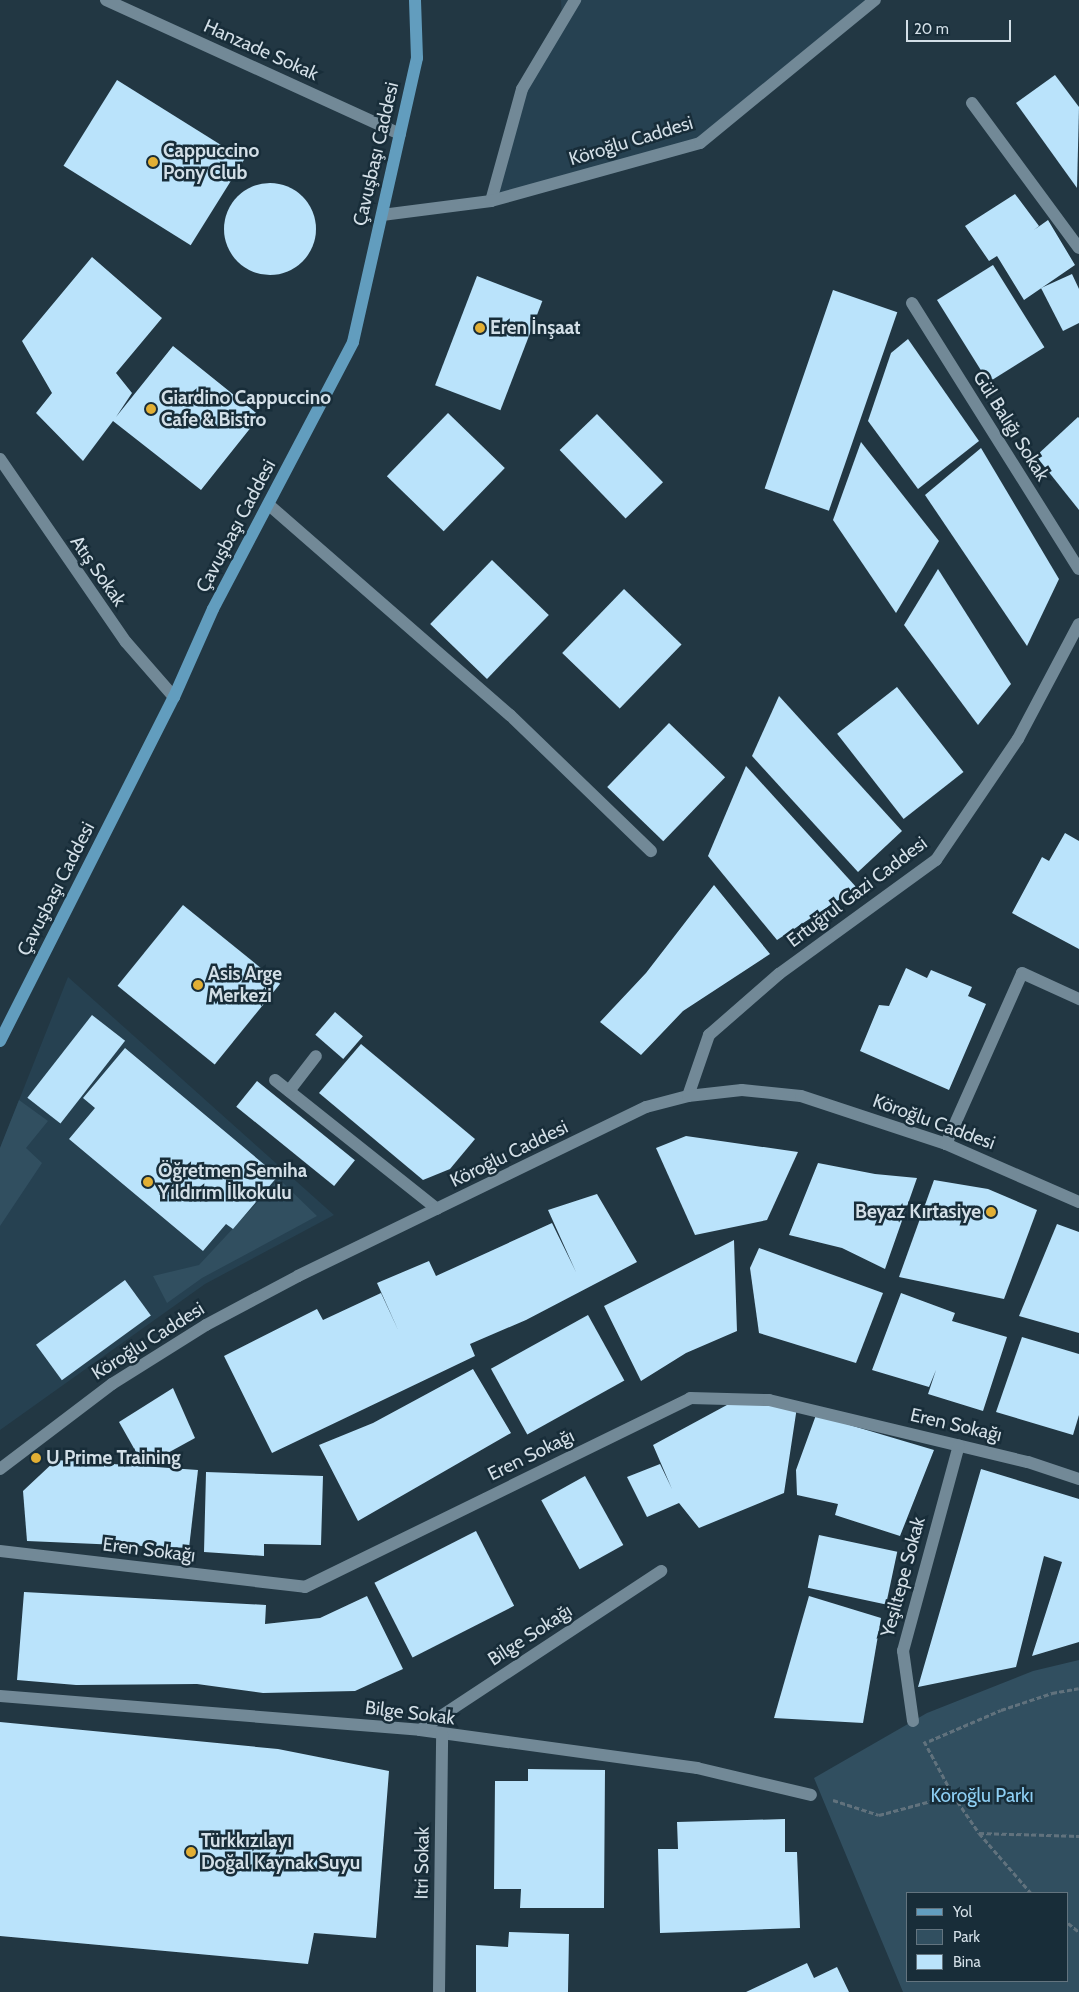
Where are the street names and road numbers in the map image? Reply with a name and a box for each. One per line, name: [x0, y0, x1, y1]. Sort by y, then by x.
street label: Hanzade Sokak: [200, 15, 322, 85]
street label: Çavuşbaşı Caddesi: [348, 80, 404, 228]
street label: Köroğlu Caddesi: [566, 111, 696, 171]
street label: Gül Balığı Sokak: [968, 367, 1054, 485]
street label: Çavuşbaşı Caddesi: [191, 456, 281, 596]
street label: Atış Sokak: [65, 531, 131, 611]
street label: Çavuşbaşı Caddesi: [12, 818, 100, 960]
street label: Ertuğrul Gazi Caddesi: [782, 832, 932, 952]
street label: Köroğlu Caddesi: [870, 1089, 998, 1155]
street label: Köroğlu Caddesi: [446, 1116, 572, 1192]
street label: Köroğlu Caddesi: [87, 1297, 209, 1385]
street label: Eren Sokağı: [908, 1403, 1004, 1447]
street label: Eren Sokağı: [484, 1424, 578, 1486]
street label: Yeşiltepe Sokak: [876, 1514, 930, 1640]
street label: Eren Sokağı: [101, 1533, 197, 1567]
street label: Bilge Sokağı: [484, 1599, 576, 1671]
street label: Bilge Sokak: [364, 1696, 456, 1730]
street label: Itri Sokak: [410, 1826, 434, 1900]

